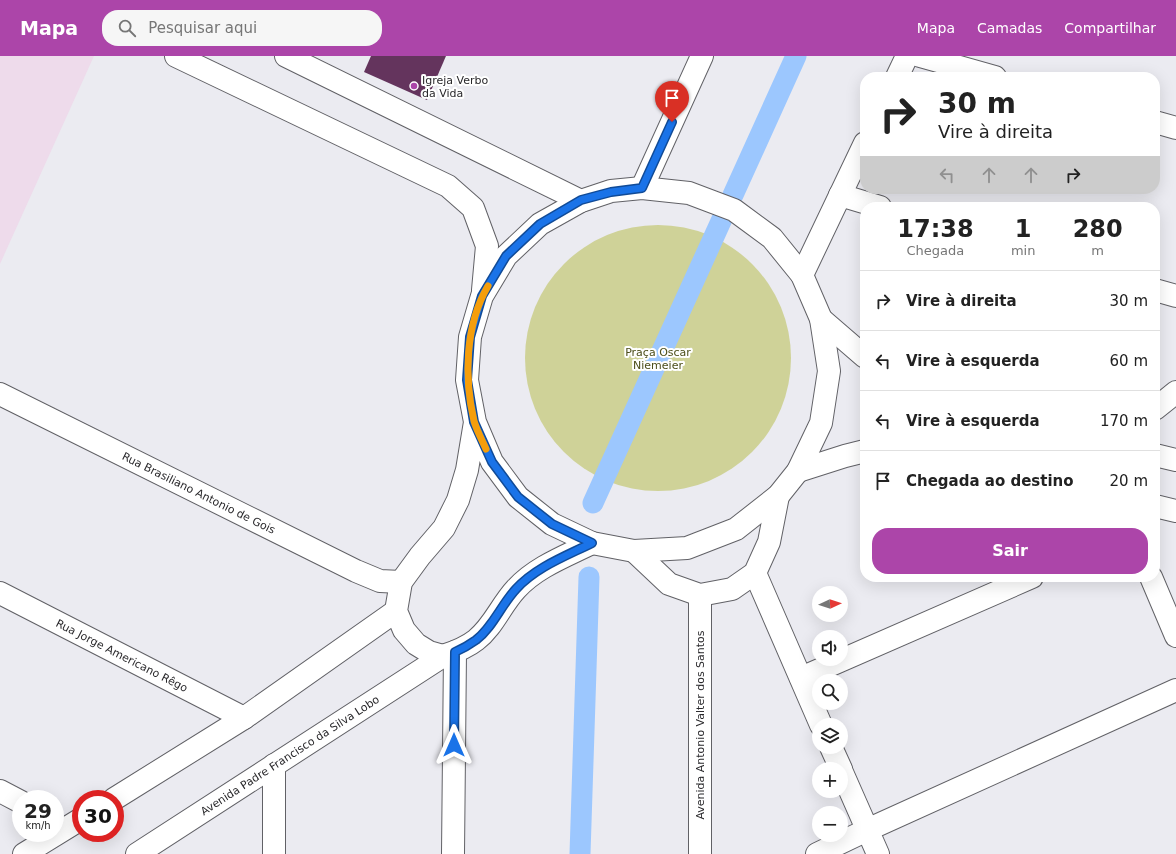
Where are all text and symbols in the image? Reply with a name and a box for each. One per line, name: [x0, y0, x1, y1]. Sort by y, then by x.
search box: [102, 10, 382, 46]
text: Mapa: [20, 17, 78, 39]
icon: search: [116, 17, 138, 39]
text: Pesquisar aqui: [148, 19, 257, 37]
text: Mapa: [917, 20, 955, 36]
text: Camadas: [977, 20, 1042, 36]
text: Compartilhar: [1064, 20, 1156, 36]
place label: Igreja Verbo da Vida: [422, 74, 489, 100]
marker: Igreja Verbo da Vida: [409, 81, 419, 91]
pin: [655, 81, 689, 122]
icon: arrive: [661, 87, 683, 109]
text: 30 m: [938, 87, 1016, 120]
icon: right: [872, 88, 924, 140]
text: Vire à direita: [938, 121, 1053, 142]
icon: left: [936, 164, 958, 186]
icon: ahead: [978, 164, 1000, 186]
icon: ahead: [1020, 164, 1042, 186]
icon: right: [1062, 164, 1084, 186]
text: 17:38: [897, 215, 974, 243]
text: 1: [1015, 215, 1031, 243]
text: 280: [1073, 215, 1123, 243]
text: Chegada: [907, 243, 964, 258]
text: min: [1011, 243, 1035, 258]
text: m: [1091, 243, 1104, 258]
icon: right: [872, 290, 894, 312]
text: Vire à direita: [906, 292, 1017, 310]
text: 30 m: [1110, 292, 1148, 310]
park label: Praça Oscar Niemeier: [625, 346, 691, 372]
icon: left: [872, 350, 894, 372]
text: Vire à esquerda: [906, 352, 1040, 370]
text: 60 m: [1110, 352, 1148, 370]
icon: left: [872, 410, 894, 432]
text: Vire à esquerda: [906, 412, 1040, 430]
text: 170 m: [1100, 412, 1148, 430]
street label: Rua Brasiliano Antonio de Gois: [120, 450, 277, 537]
icon: arrive: [872, 470, 894, 492]
text: Chegada ao destino: [906, 472, 1074, 490]
text: 20 m: [1110, 472, 1148, 490]
button: Sair: [872, 528, 1148, 574]
north arrow: [812, 586, 848, 622]
map controls: [812, 586, 848, 842]
street label: Rua Jorge Americano Rêgo: [54, 617, 190, 695]
street label: Avenida Antonio Valter dos Santos: [694, 630, 707, 820]
button: sound: [812, 630, 848, 666]
button: search: [812, 674, 848, 710]
street label: Avenida Padre Francisco da Silva Lobo: [198, 693, 382, 818]
button: layers: [812, 718, 848, 754]
position arrow: [433, 724, 475, 766]
button: +: [812, 762, 848, 798]
speed limit sign: 30: [72, 790, 124, 842]
text: 29: [24, 799, 52, 823]
button: −: [812, 806, 848, 842]
text: km/h: [25, 820, 51, 831]

